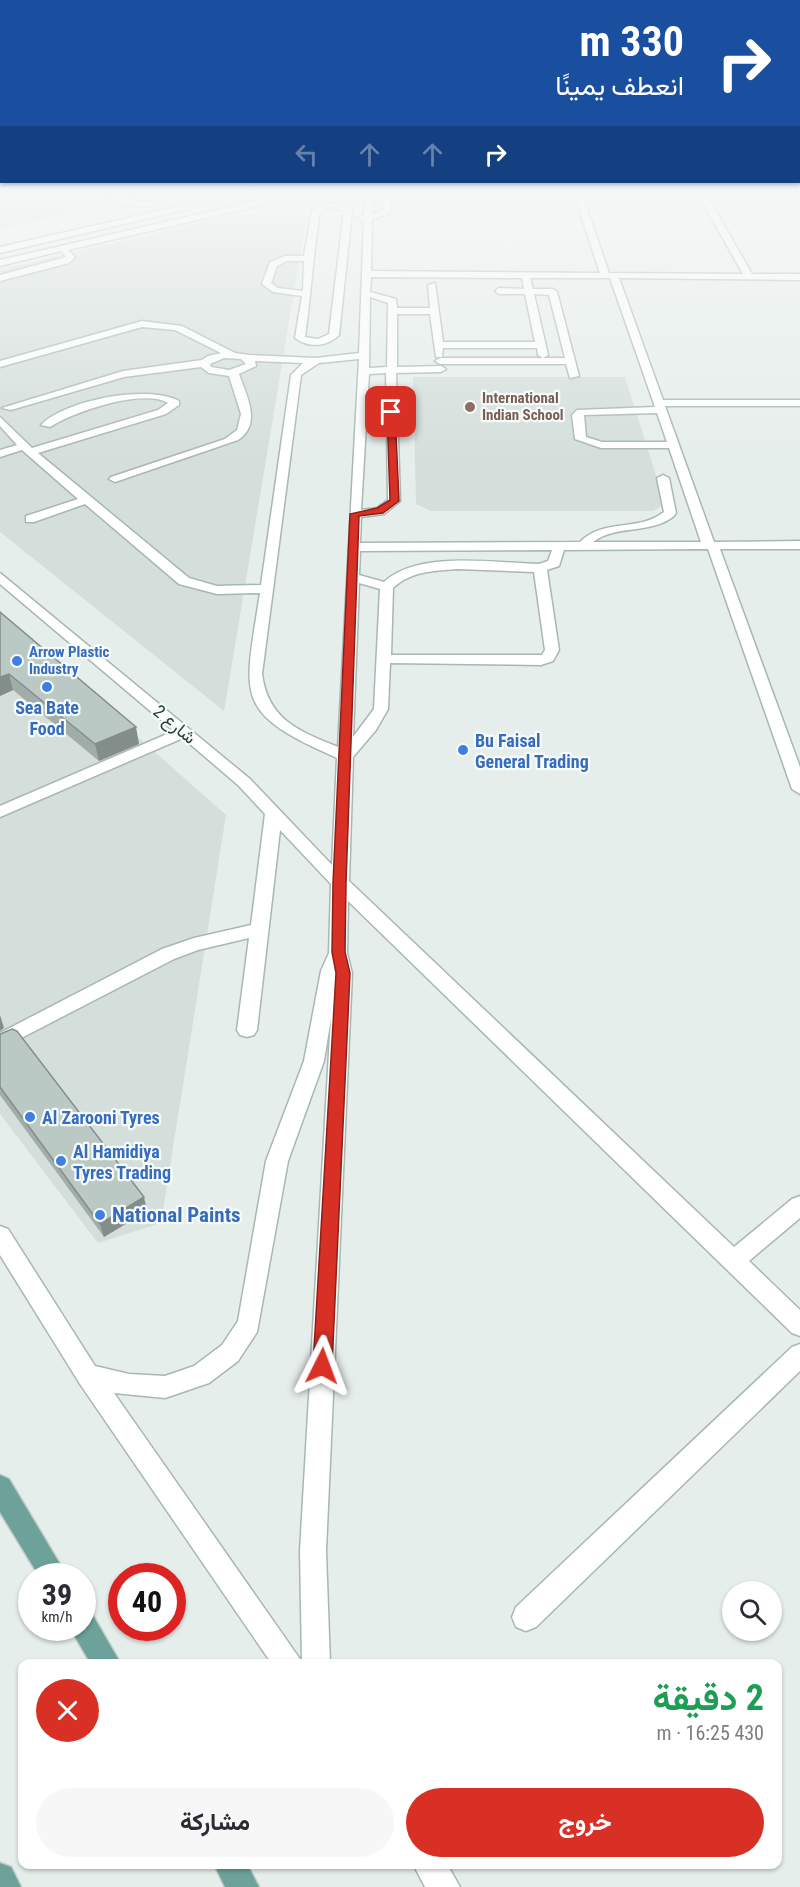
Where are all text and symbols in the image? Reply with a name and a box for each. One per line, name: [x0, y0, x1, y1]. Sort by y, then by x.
text: 330 m: [579, 17, 684, 66]
icon: right: [705, 24, 783, 102]
text: انعطف يمينًا: [555, 70, 684, 102]
icon: left: [290, 138, 323, 171]
icon: ahead: [353, 138, 386, 171]
icon: ahead: [416, 138, 449, 171]
icon: right: [479, 138, 512, 171]
pin: [365, 386, 416, 437]
place label: International Indian School: [482, 389, 564, 424]
icon: arrive: [374, 395, 407, 428]
marker: International Indian School: [463, 400, 477, 414]
place label: Arrow Plastic Industry: [29, 643, 110, 678]
marker: Arrow Plastic Industry: [10, 654, 24, 668]
marker: Sea Bate Food: [40, 680, 54, 694]
place label: Sea Bate Food: [15, 697, 79, 739]
street label: شارع 2: [148, 700, 201, 749]
place label: Bu Faisal General Trading: [475, 730, 589, 772]
marker: Bu Faisal General Trading: [456, 743, 470, 757]
place label: Al Zarooni Tyres: [42, 1107, 160, 1128]
marker: Al Zarooni Tyres: [23, 1110, 37, 1124]
place label: Al Hamidiya Tyres Trading: [73, 1141, 171, 1183]
marker: Al Hamidiya Tyres Trading: [54, 1154, 68, 1168]
place label: National Paints: [112, 1203, 241, 1227]
marker: National Paints: [93, 1208, 107, 1222]
position arrow: [290, 1334, 354, 1398]
speed limit sign: 40: [108, 1563, 186, 1641]
text: 39: [42, 1577, 72, 1612]
map controls: [722, 1581, 782, 1641]
button: search: [722, 1581, 782, 1641]
text: km/h: [42, 1608, 72, 1626]
text: 2 دقيقة: [653, 1677, 764, 1719]
button: close: [36, 1679, 99, 1742]
text: 430 m · 16:25: [657, 1721, 764, 1745]
button: مشاركة: [36, 1788, 394, 1857]
button: خروج: [406, 1788, 764, 1857]

